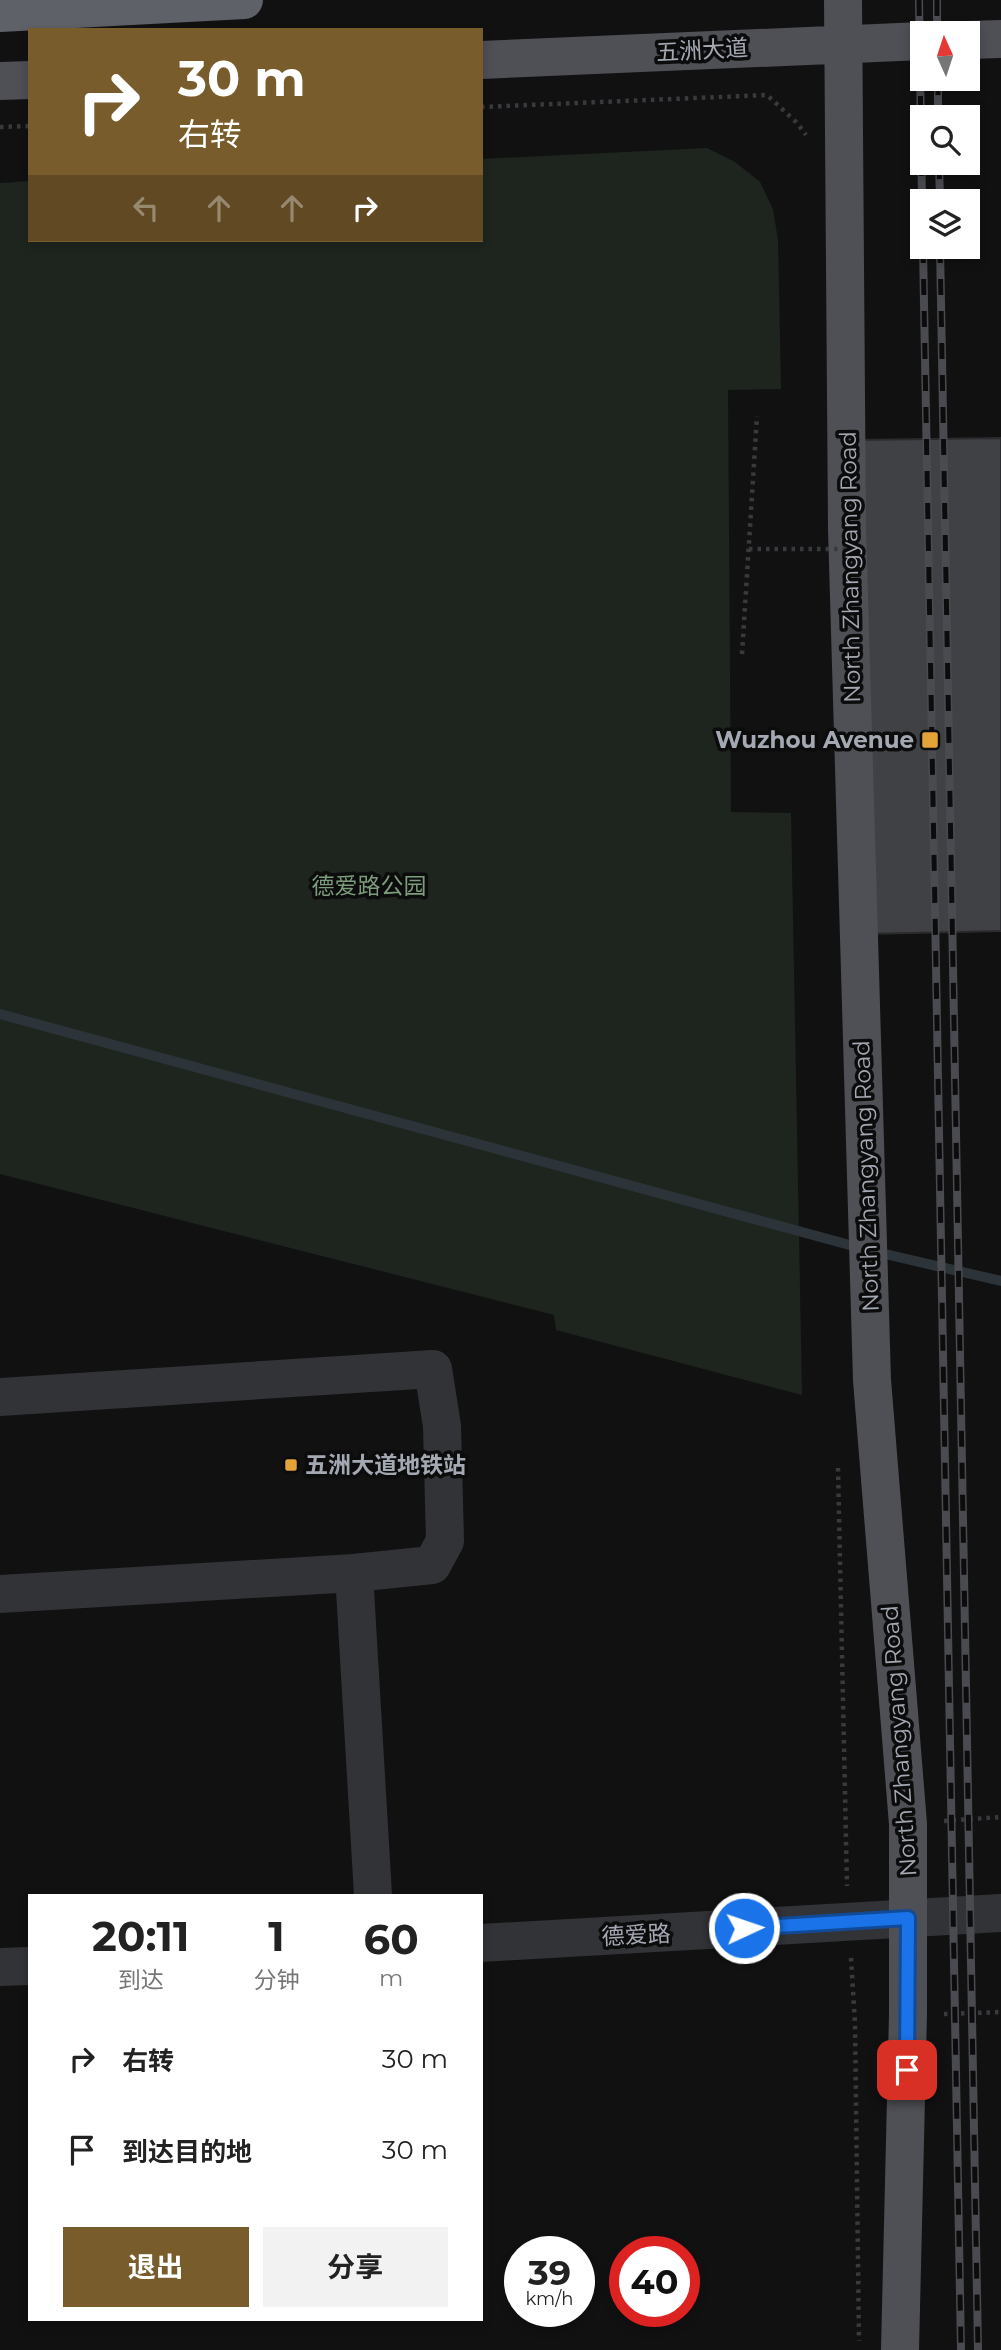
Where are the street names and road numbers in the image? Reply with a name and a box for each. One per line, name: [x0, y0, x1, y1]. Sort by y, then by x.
street label: 五洲大道: [655, 34, 749, 66]
street label: North Zhangyang Road: [834, 431, 866, 703]
street label: North Zhangyang Road: [847, 1040, 885, 1312]
street label: North Zhangyang Road: [876, 1604, 922, 1878]
street label: 德爱路: [601, 1919, 671, 1951]

